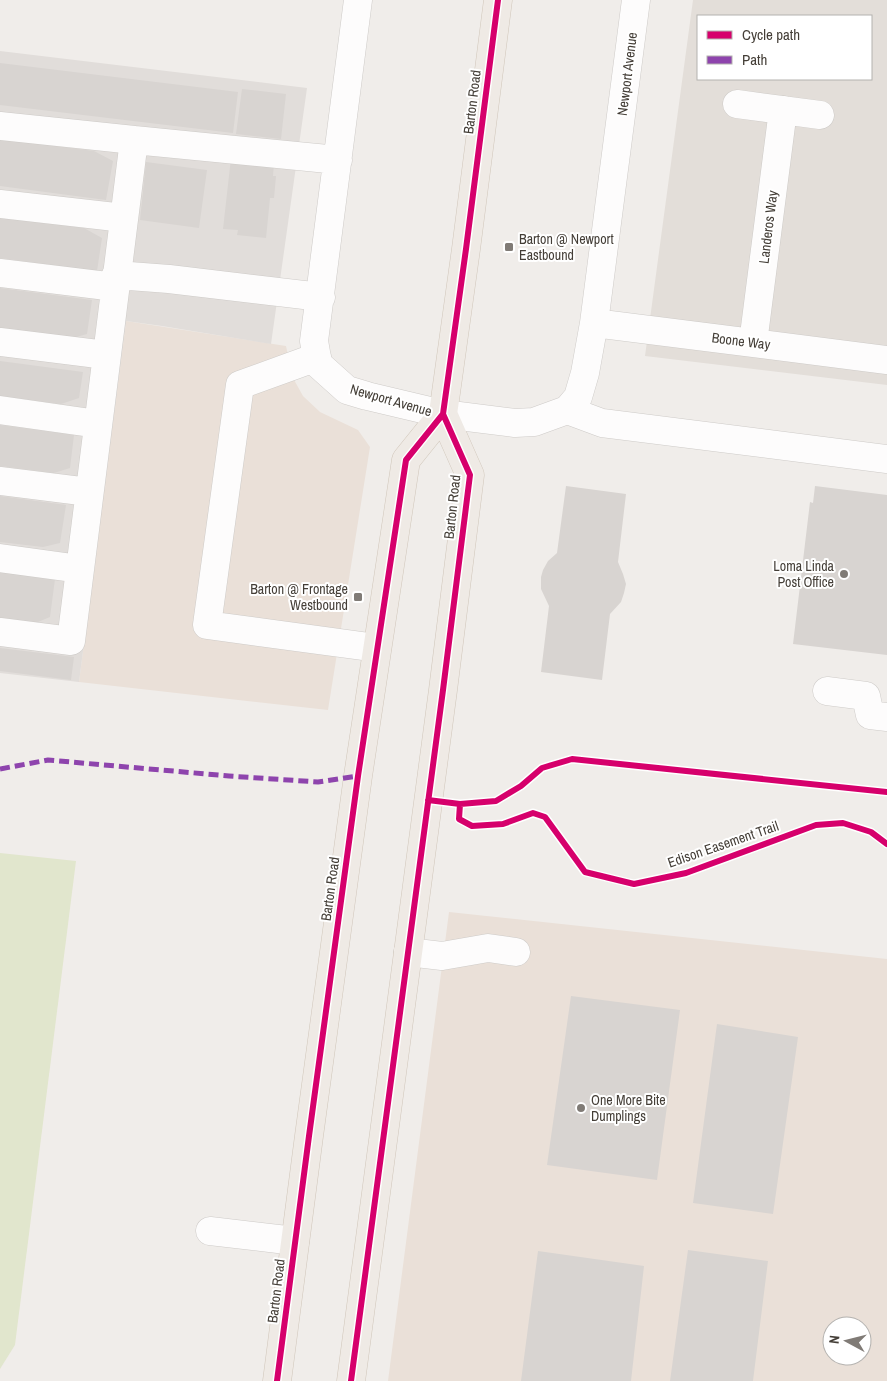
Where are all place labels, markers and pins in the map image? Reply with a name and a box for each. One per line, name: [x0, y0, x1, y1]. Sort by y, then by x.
place label: Barton @ Newport Eastbound: [519, 230, 614, 264]
marker: Barton @ Newport Eastbound: [503, 241, 515, 253]
place label: Loma Linda Post Office: [773, 557, 835, 591]
marker: Loma Linda Post Office: [838, 568, 850, 580]
place label: Barton @ Frontage Westbound: [250, 580, 348, 614]
marker: Barton @ Frontage Westbound: [352, 591, 364, 603]
place label: One More Bite Dumplings: [591, 1091, 666, 1125]
marker: One More Bite Dumplings: [575, 1102, 587, 1114]

